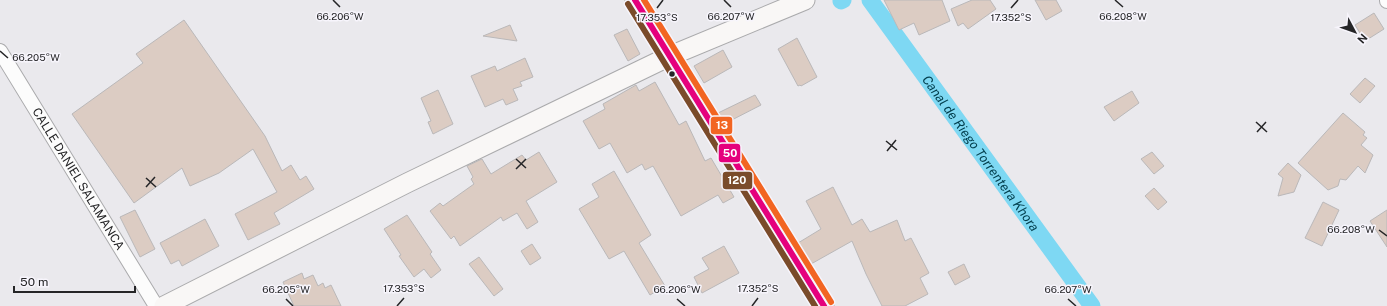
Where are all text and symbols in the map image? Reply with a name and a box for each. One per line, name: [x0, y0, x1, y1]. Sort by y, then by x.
text: 66.206°W: [316, 10, 364, 22]
text: 66.207°W: [708, 10, 755, 22]
text: 66.208°W: [1099, 10, 1147, 22]
text: 17.353°S: [636, 11, 678, 23]
text: 17.352°S: [990, 11, 1032, 23]
north arrow: [1335, 12, 1375, 52]
text: N: [1355, 31, 1370, 46]
text: 66.205°W: [12, 51, 60, 63]
unlabelled marker: [667, 69, 677, 79]
water label: Canal de Riego Torrentera Khora: [919, 72, 1042, 234]
street label: CALLE DANIEL SALAMANCA: [29, 105, 127, 253]
line badge: 13: [710, 116, 733, 135]
text: 13: [716, 119, 728, 131]
line badge: 50: [718, 143, 741, 163]
text: 50: [723, 147, 737, 159]
line badge: 120: [722, 171, 753, 190]
text: 120: [728, 174, 746, 186]
text: 66.208°W: [1327, 223, 1375, 235]
scale bar: [14, 268, 135, 294]
text: 50 m: [20, 275, 48, 289]
text: 17.353°S: [383, 282, 425, 294]
text: 17.352°S: [737, 282, 779, 294]
text: 66.205°W: [262, 283, 310, 295]
text: 66.206°W: [653, 283, 701, 295]
text: 66.207°W: [1045, 283, 1092, 295]

